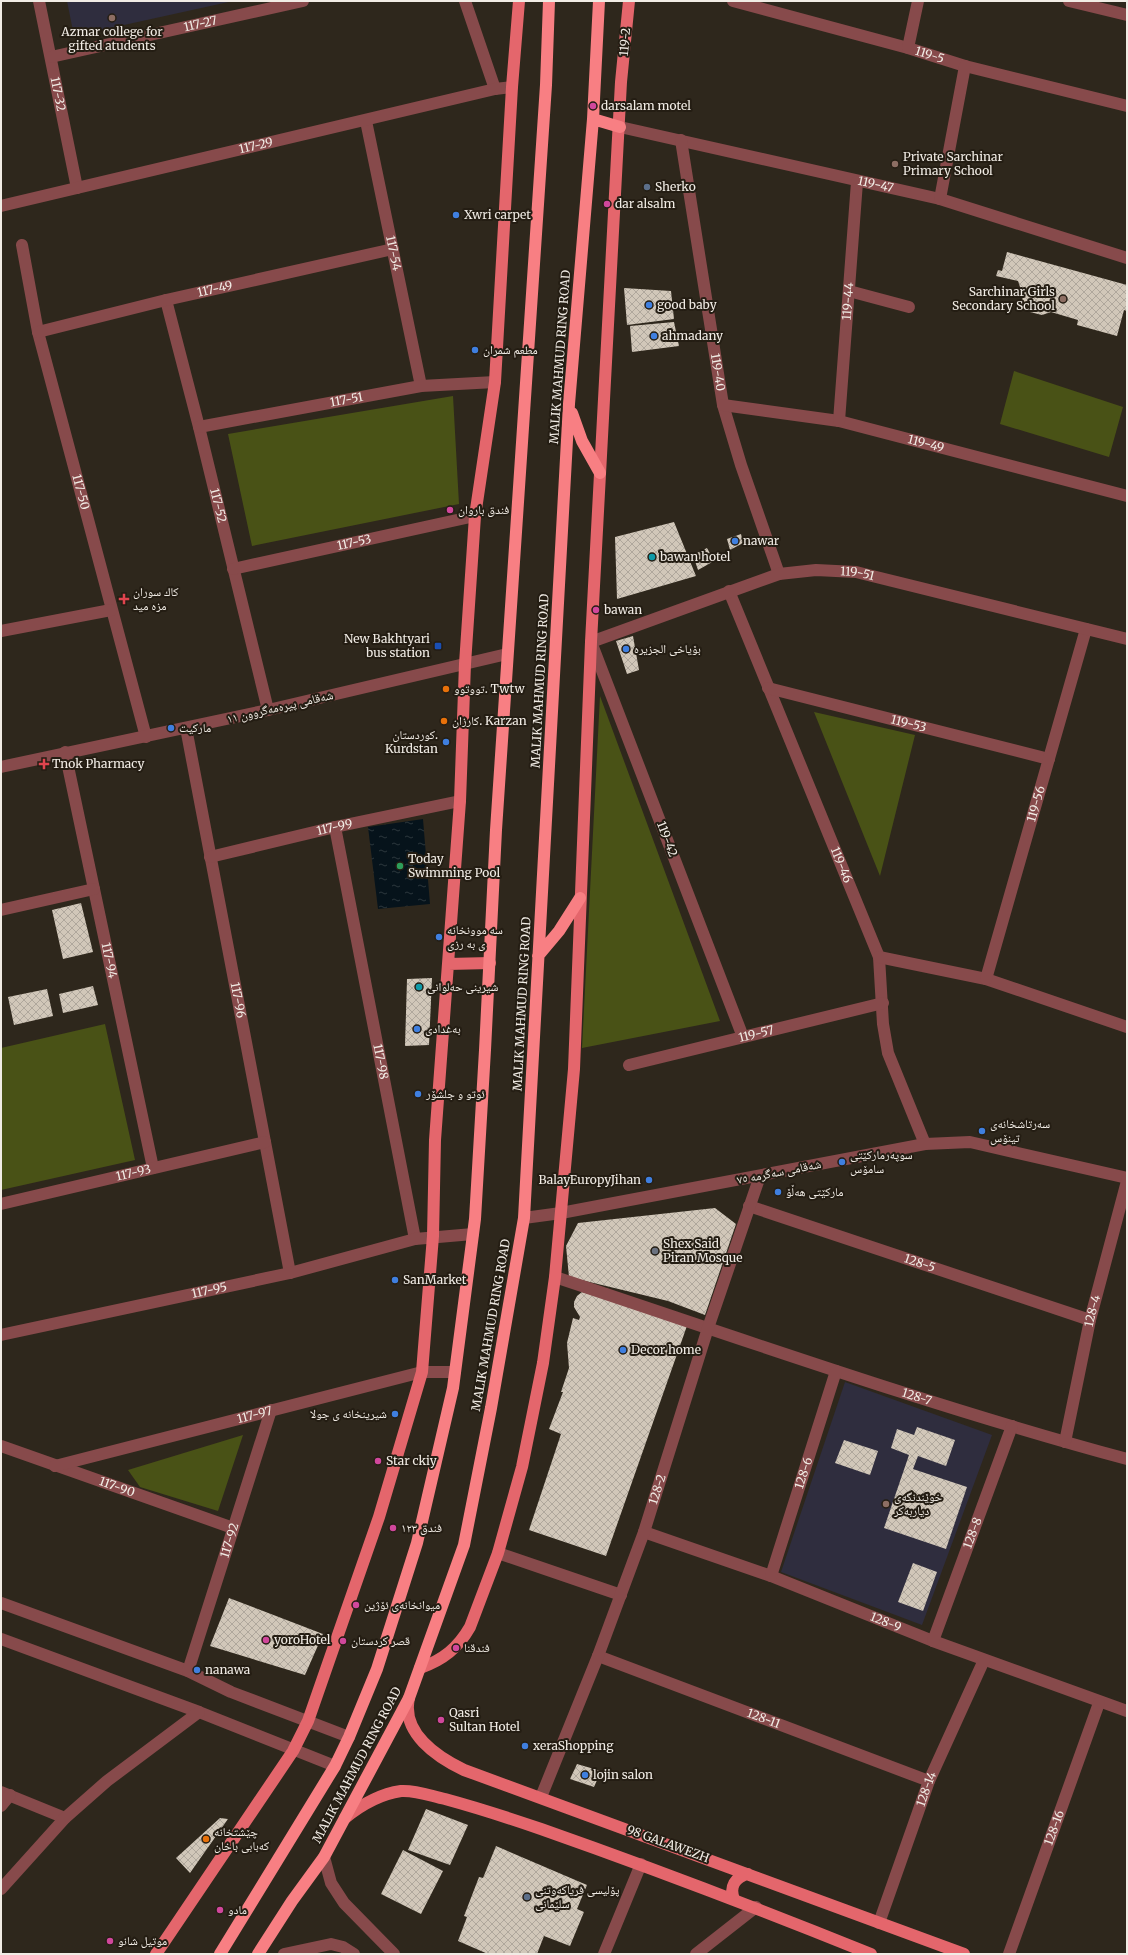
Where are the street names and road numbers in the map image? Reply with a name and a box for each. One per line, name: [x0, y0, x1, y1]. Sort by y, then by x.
street label: 117-27: [182, 12, 219, 34]
street label: 119-2: [616, 27, 633, 57]
street label: 119-5: [913, 43, 946, 66]
street label: 117-32: [48, 75, 69, 113]
street label: 117-29: [237, 134, 274, 156]
street label: 119-47: [856, 173, 895, 195]
street label: 117-54: [383, 234, 405, 273]
street label: MALIK MAHMUD RING ROAD: [546, 269, 573, 445]
street label: 117-49: [196, 277, 234, 300]
street label: 119-44: [839, 281, 856, 321]
street label: 119-40: [708, 352, 729, 392]
street label: 117-51: [329, 389, 365, 410]
street label: 119-49: [906, 431, 946, 455]
street label: 117-50: [69, 472, 93, 511]
street label: 117-52: [207, 486, 230, 524]
street label: 117-53: [335, 531, 373, 553]
street label: 119-51: [840, 563, 877, 583]
street label: MALIK MAHMUD RING ROAD: [527, 593, 552, 769]
street label: شەقامی پیرەمەگروون ١١: [225, 687, 335, 726]
street label: 119-53: [889, 711, 928, 735]
street label: 119-56: [1023, 784, 1048, 824]
street label: 117-99: [315, 816, 354, 838]
street label: 119-42: [654, 819, 681, 859]
street label: 119-46: [828, 844, 856, 885]
street label: MALIK MAHMUD RING ROAD: [509, 916, 534, 1092]
street label: 117-94: [98, 941, 121, 980]
street label: 117-96: [228, 981, 249, 1019]
street label: 119-57: [737, 1022, 776, 1045]
street label: 117-98: [370, 1042, 392, 1081]
street label: شەقامی سەگرمە ٧٥: [735, 1156, 822, 1187]
street label: 117-93: [114, 1161, 152, 1184]
street label: MALIK MAHMUD RING ROAD: [468, 1238, 513, 1412]
street label: 128-5: [902, 1250, 937, 1275]
street label: 117-95: [190, 1279, 228, 1301]
street label: 128-4: [1081, 1292, 1104, 1328]
street label: 128-7: [900, 1385, 934, 1408]
street label: 117-97: [235, 1403, 274, 1426]
street label: 128-6: [791, 1455, 815, 1491]
street label: 128-2: [645, 1472, 669, 1506]
street label: 117-90: [97, 1473, 137, 1500]
street label: 128-8: [960, 1515, 985, 1551]
street label: 117-92: [216, 1521, 242, 1560]
street label: 128-9: [868, 1609, 904, 1635]
street label: MALIK MAHMUD RING ROAD: [309, 1684, 404, 1845]
street label: 128-11: [745, 1705, 783, 1731]
street label: 128-14: [913, 1768, 940, 1809]
street label: 128-16: [1041, 1808, 1067, 1847]
street label: 98 GALAWEZH: [625, 1822, 712, 1866]

